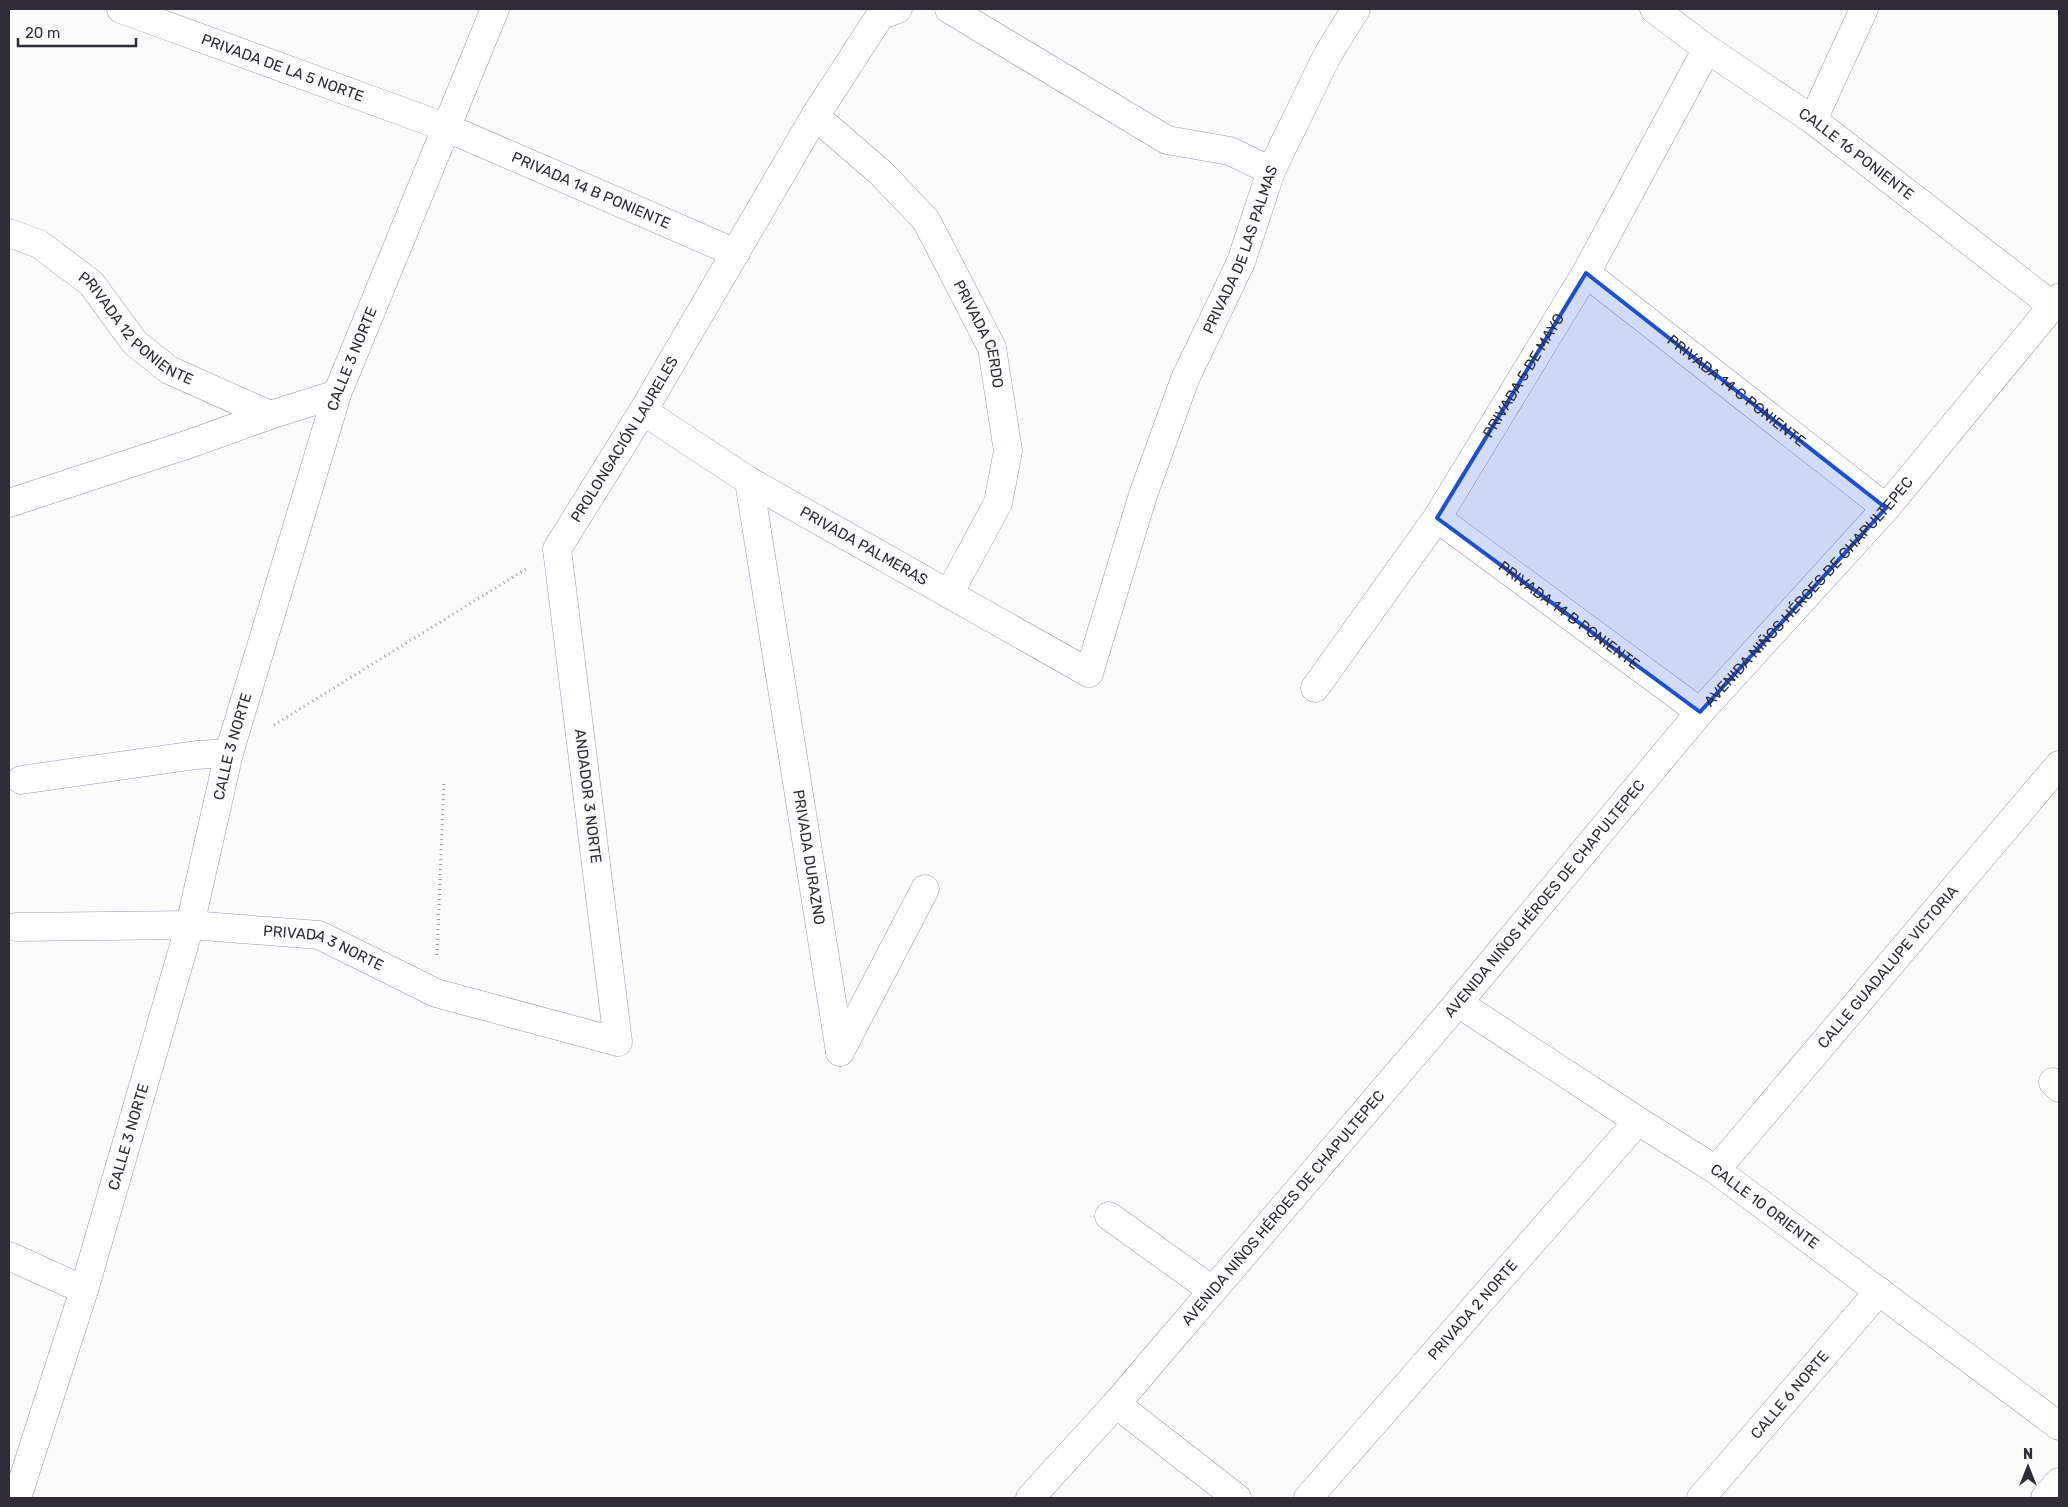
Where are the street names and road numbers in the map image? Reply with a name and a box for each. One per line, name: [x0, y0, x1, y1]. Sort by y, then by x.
street label: PRIVADA DE LA 5 NORTE: [199, 30, 366, 106]
street label: CALLE 16 PONIENTE: [1795, 104, 1918, 204]
street label: PRIVADA 14 B PONIENTE: [509, 148, 673, 232]
street label: PRIVADA DE LAS PALMAS: [1199, 162, 1281, 337]
street label: PRIVADA 12 PONIENTE: [75, 268, 196, 389]
street label: PRIVADA CERDO: [950, 277, 1007, 389]
street label: CALLE 3 NORTE: [323, 304, 381, 413]
street label: PRIVADA 5 DE MAYO: [1479, 310, 1568, 441]
street label: PRIVADA 14 C PONIENTE: [1663, 331, 1809, 451]
street label: PROLONGACIÓN LAURELES: [567, 353, 682, 526]
street label: AVENIDA NIÑOS HÉROES DE CHAPULTEPEC: [1700, 473, 1917, 710]
street label: PRIVADA PALMERAS: [797, 503, 931, 589]
street label: PRIVADA 14 B PONIENTE: [1495, 557, 1643, 673]
street label: CALLE 3 NORTE: [210, 691, 256, 802]
street label: ANDADOR 3 NORTE: [571, 728, 605, 864]
street label: AVENIDA NIÑOS HÉROES DE CHAPULTEPEC: [1441, 776, 1649, 1021]
street label: PRIVADA DURAZNO: [789, 788, 829, 926]
street label: CALLE GUADALUPE VICTORIA: [1814, 882, 1962, 1052]
street label: PRIVADA 3 NORTE: [263, 922, 387, 975]
street label: CALLE 3 NORTE: [104, 1081, 153, 1192]
street label: AVENIDA NIÑOS HÉROES DE CHAPULTEPEC: [1178, 1087, 1388, 1329]
street label: CALLE 10 ORIENTE: [1707, 1160, 1822, 1253]
street label: PRIVADA 2 NORTE: [1424, 1256, 1521, 1364]
street label: CALLE 6 NORTE: [1747, 1347, 1833, 1443]

